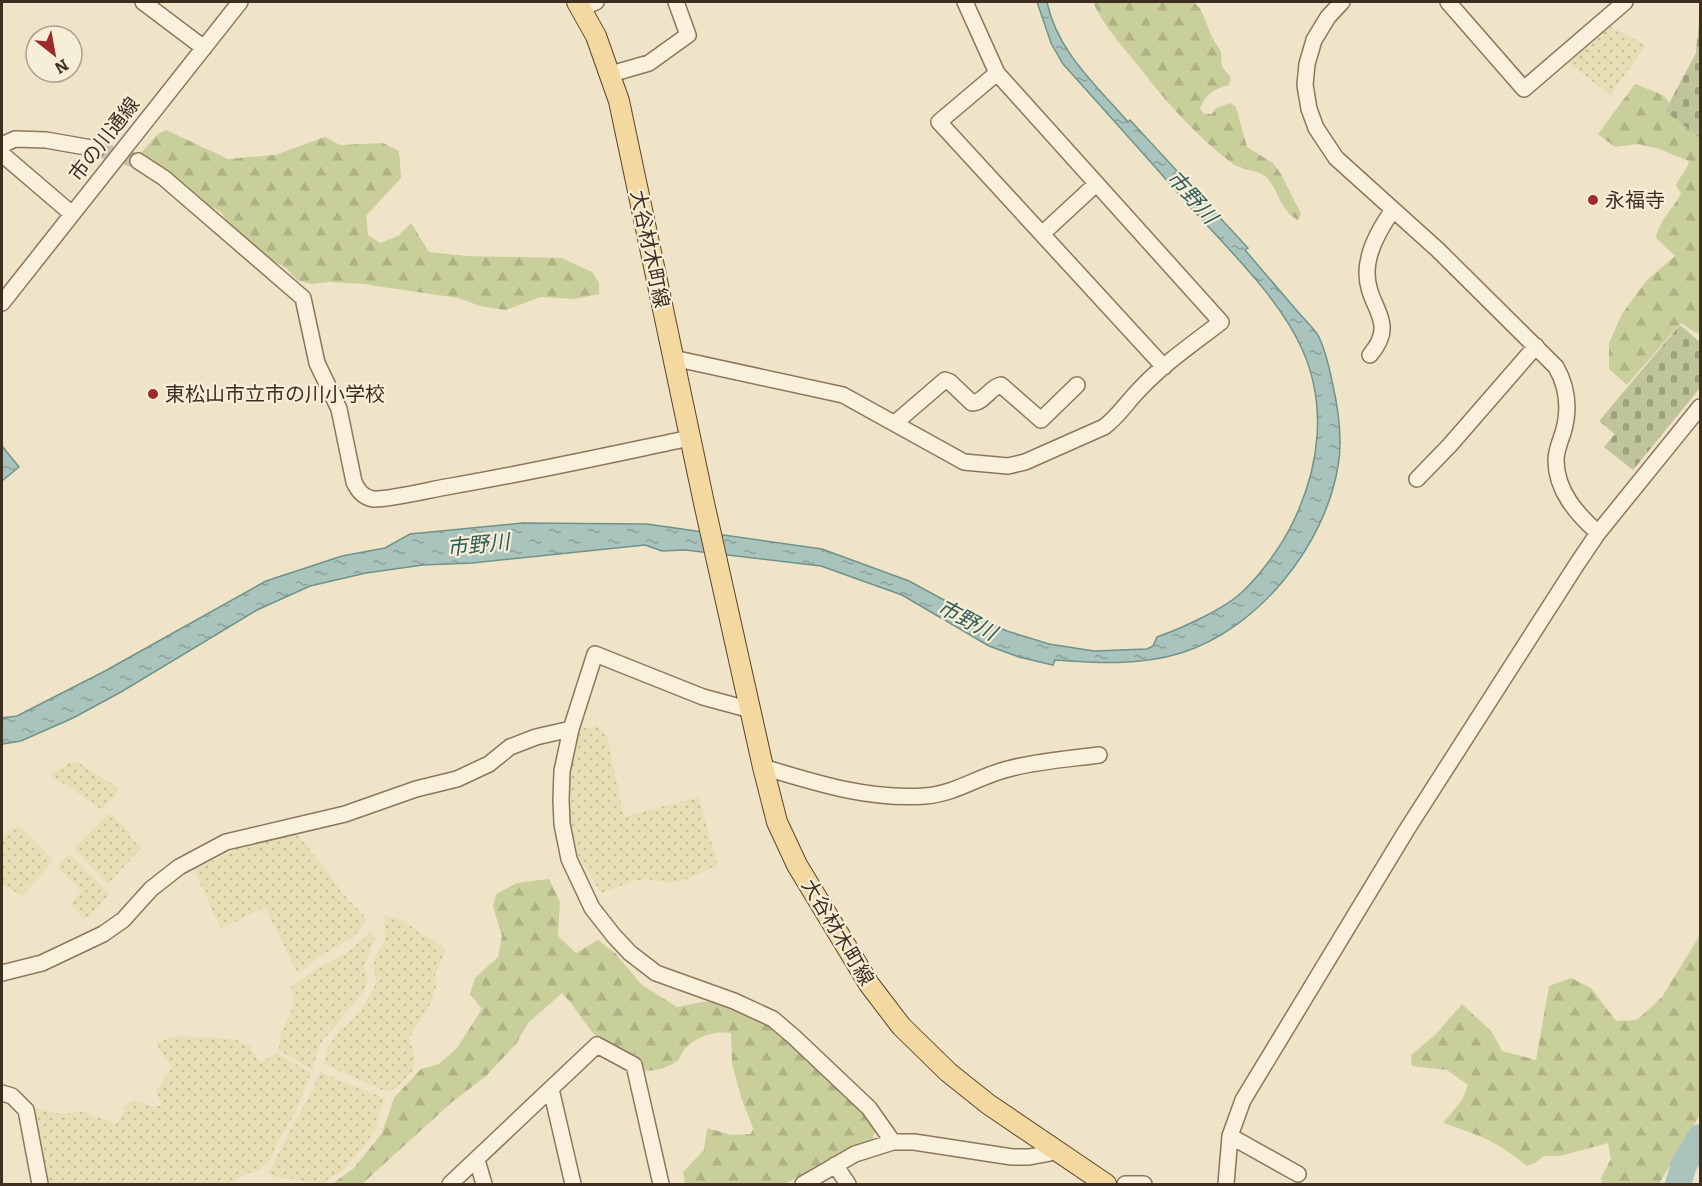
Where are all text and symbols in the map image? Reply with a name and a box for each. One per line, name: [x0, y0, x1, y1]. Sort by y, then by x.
north arrow: [24, 24, 84, 84]
text: N: [51, 55, 72, 78]
street label: 市の川通線: [64, 92, 144, 186]
water label: 市野川: [1161, 165, 1224, 231]
street label: 大谷材木町線: [626, 188, 674, 310]
place label: 永福寺: [1605, 188, 1665, 212]
marker: 永福寺: [1586, 193, 1600, 207]
place label: 東松山市立市の川小学校: [165, 382, 385, 406]
marker: 東松山市立市の川小学校: [146, 387, 160, 401]
water label: 市野川: [445, 529, 513, 561]
water label: 市野川: [933, 594, 1003, 647]
street label: 大谷材木町線: [797, 874, 879, 990]

